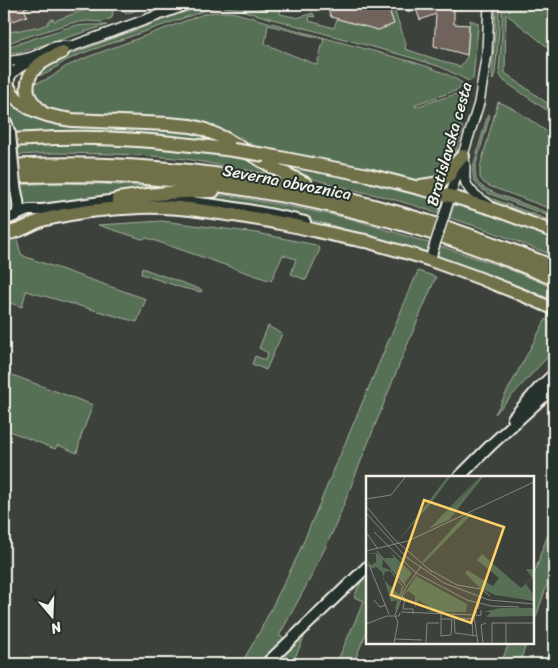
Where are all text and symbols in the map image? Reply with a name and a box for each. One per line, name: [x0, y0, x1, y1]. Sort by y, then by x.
street label: Bratislavska cesta: [417, 79, 481, 209]
street label: Severna obvoznica: [220, 155, 354, 209]
inset map: [366, 476, 533, 643]
north arrow: [28, 590, 78, 640]
text: N: [47, 614, 66, 641]

